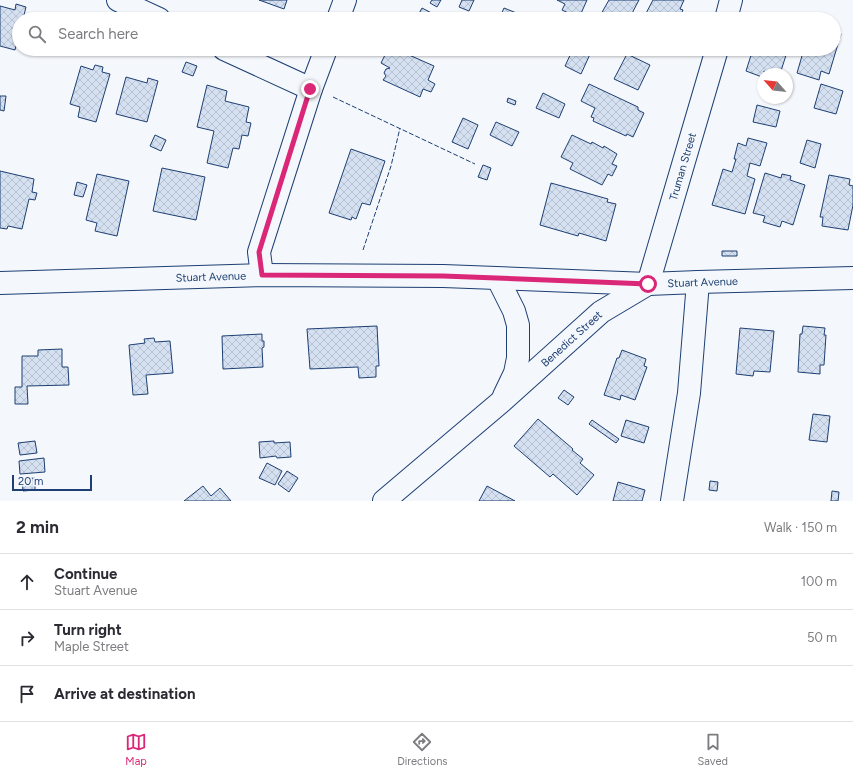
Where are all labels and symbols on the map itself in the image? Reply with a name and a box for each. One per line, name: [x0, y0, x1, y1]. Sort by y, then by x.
north arrow: [757, 68, 793, 104]
route end: [301, 80, 319, 98]
street label: Truman Street: [667, 131, 699, 202]
street label: Stuart Avenue: [175, 269, 246, 285]
route start: [639, 275, 657, 293]
street label: Stuart Avenue: [667, 275, 738, 290]
street label: Benedict Street: [539, 308, 605, 370]
scale bar: [12, 473, 92, 492]

